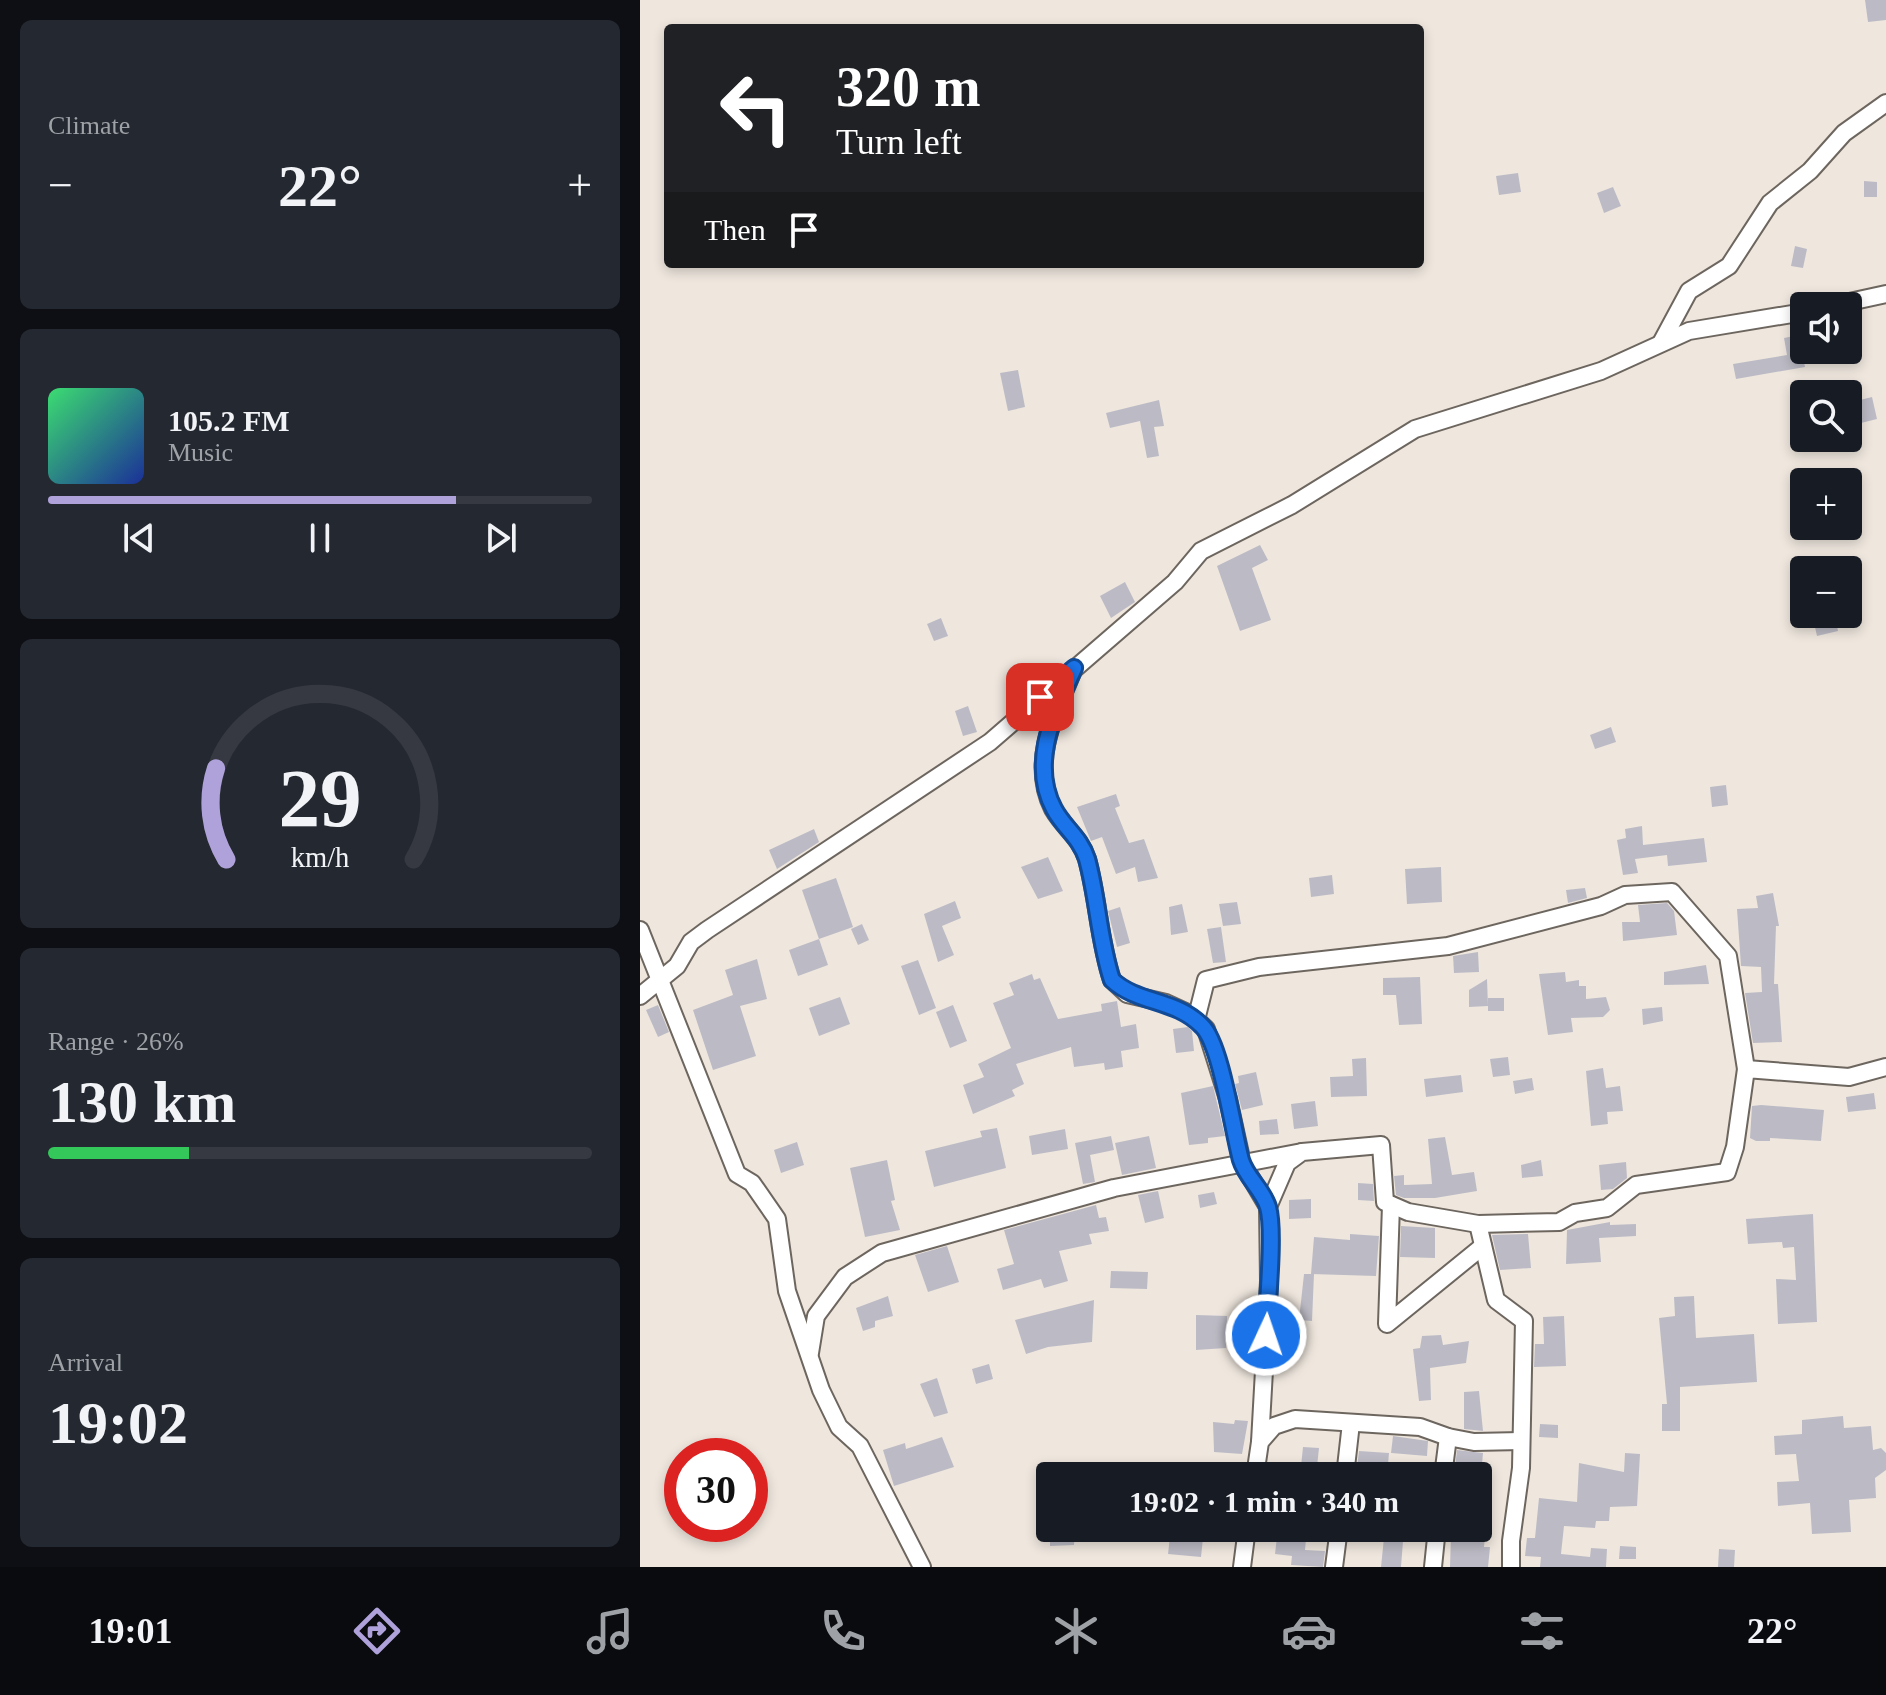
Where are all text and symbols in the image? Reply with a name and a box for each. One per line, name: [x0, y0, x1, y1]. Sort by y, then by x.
icon: left: [704, 56, 808, 160]
text: 320 m: [836, 56, 981, 118]
text: Climate: [48, 111, 130, 140]
text: Turn left: [836, 122, 962, 162]
text: 22°: [278, 153, 362, 219]
text: −: [48, 161, 73, 210]
text: +: [567, 161, 592, 210]
icon: arrive: [782, 208, 826, 252]
text: Then: [704, 213, 766, 246]
map controls: [1790, 292, 1862, 628]
button: sound: [1790, 292, 1862, 364]
button: search: [1790, 380, 1862, 452]
text: 105.2 FM: [168, 404, 290, 437]
text: Music: [168, 438, 233, 467]
button: +: [1790, 468, 1862, 540]
icon: previous: [117, 516, 161, 560]
icon: pause: [298, 516, 342, 560]
icon: next: [479, 516, 523, 560]
button: −: [1790, 556, 1862, 628]
pin: [1006, 663, 1074, 731]
icon: arrive: [1018, 675, 1062, 719]
text: 29: [278, 751, 362, 843]
text: km/h: [291, 842, 349, 873]
text: Range · 26%: [48, 1027, 184, 1056]
text: 130 km: [48, 1069, 236, 1135]
position arrow: [1224, 1293, 1308, 1377]
text: Arrival: [48, 1348, 123, 1377]
text: 19:02: [48, 1390, 188, 1456]
speed limit sign: 30: [664, 1438, 768, 1542]
text: 19:02 · 1 min · 340 m: [1129, 1485, 1399, 1518]
icon: directions: [349, 1603, 405, 1659]
icon: music: [582, 1603, 638, 1659]
icon: phone: [815, 1603, 871, 1659]
icon: climate: [1048, 1603, 1104, 1659]
icon: car: [1281, 1603, 1337, 1659]
icon: filters: [1514, 1603, 1570, 1659]
text: 19:01: [88, 1611, 172, 1651]
text: 22°: [1747, 1611, 1797, 1651]

